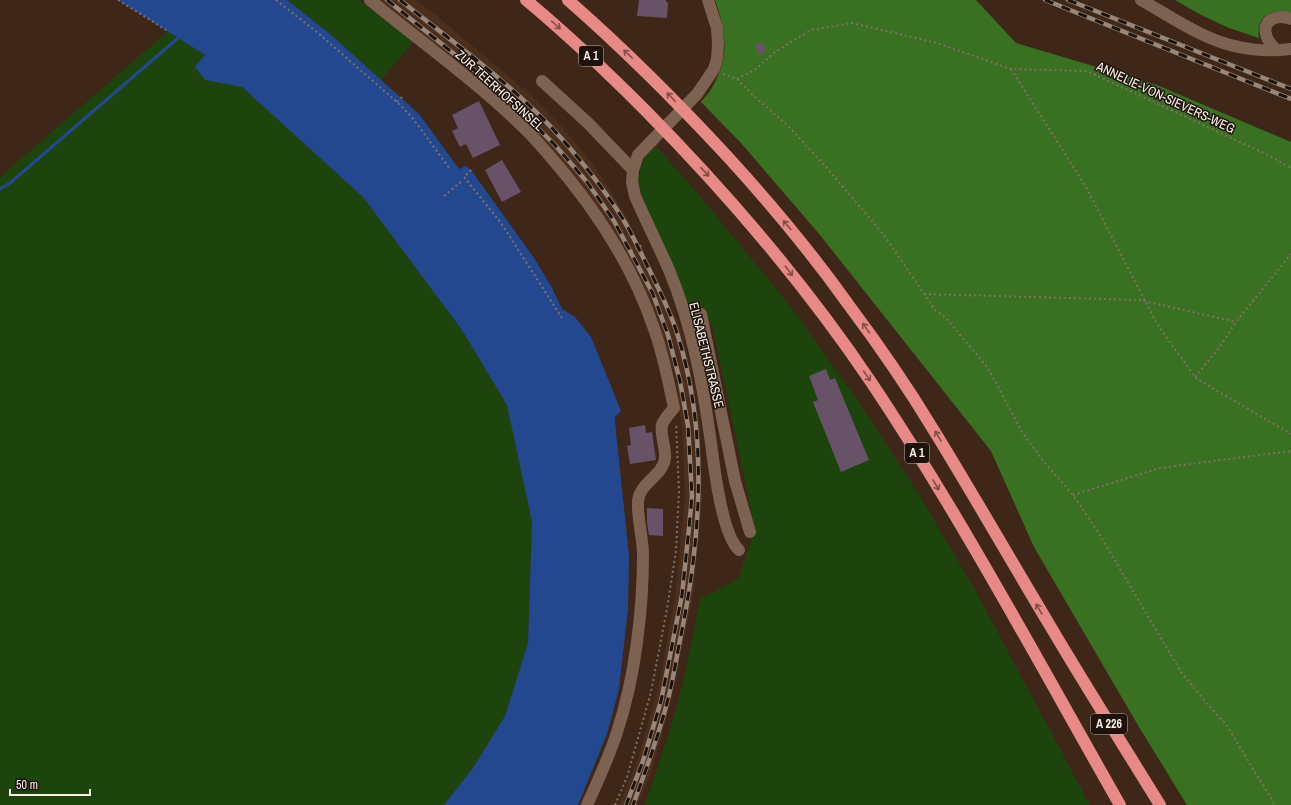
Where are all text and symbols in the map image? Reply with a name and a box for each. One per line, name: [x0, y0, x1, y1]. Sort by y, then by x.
one-way arrow: [551, 21, 561, 30]
street label: ZUR TEERHOFSINSEL: [452, 46, 548, 135]
road number: A 1: [579, 46, 603, 66]
one-way arrow: [624, 50, 634, 59]
street label: ANNELIE-VON-SIEVERS-WEG: [1093, 57, 1238, 137]
one-way arrow: [667, 92, 676, 102]
one-way arrow: [700, 167, 710, 177]
one-way arrow: [782, 220, 791, 230]
one-way arrow: [785, 266, 794, 277]
street label: ELISABETHSTRASSE: [685, 300, 728, 410]
one-way arrow: [862, 323, 870, 334]
one-way arrow: [863, 370, 871, 381]
one-way arrow: [933, 431, 941, 443]
road number: A 1: [905, 443, 929, 463]
one-way arrow: [933, 479, 941, 491]
one-way arrow: [1035, 603, 1043, 615]
road number: A 226: [1091, 714, 1127, 734]
scale bar: [10, 771, 90, 797]
text: 50 m: [16, 777, 38, 793]

